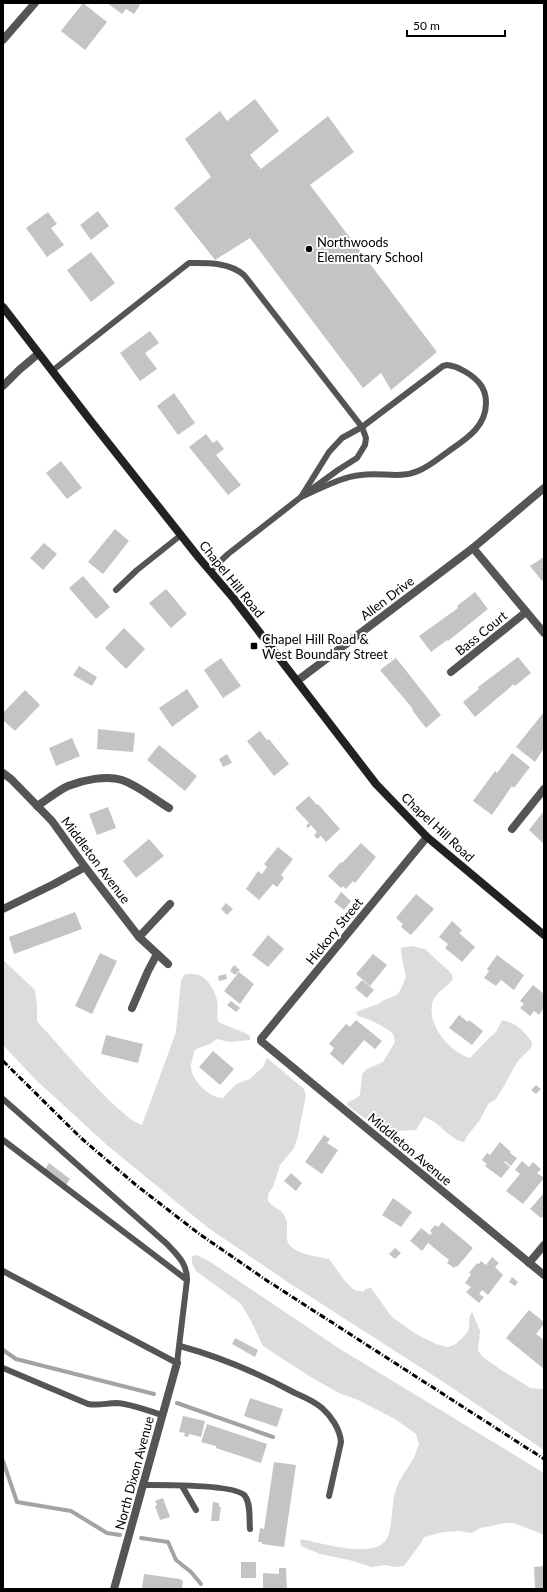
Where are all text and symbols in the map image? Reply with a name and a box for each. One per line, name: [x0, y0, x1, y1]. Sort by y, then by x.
scale bar: [407, 12, 505, 38]
text: 50 m: [413, 18, 440, 33]
place label: Northwoods Elementary School: [317, 234, 423, 265]
marker: Northwoods Elementary School: [304, 244, 314, 254]
street label: Chapel Hill Road: [196, 537, 268, 621]
street label: Allen Drive: [357, 572, 417, 623]
street label: Bass Court: [452, 607, 510, 659]
place label: Chapel Hill Road & West Boundary Street: [262, 631, 388, 662]
marker: Chapel Hill Road & West Boundary Street: [249, 641, 259, 651]
street label: Chapel Hill Road: [398, 789, 478, 865]
street label: Middleton Avenue: [58, 813, 134, 907]
street label: Hickory Street: [302, 894, 366, 968]
street label: Middleton Avenue: [365, 1109, 455, 1189]
street label: North Dixon Avenue: [111, 1414, 157, 1531]

